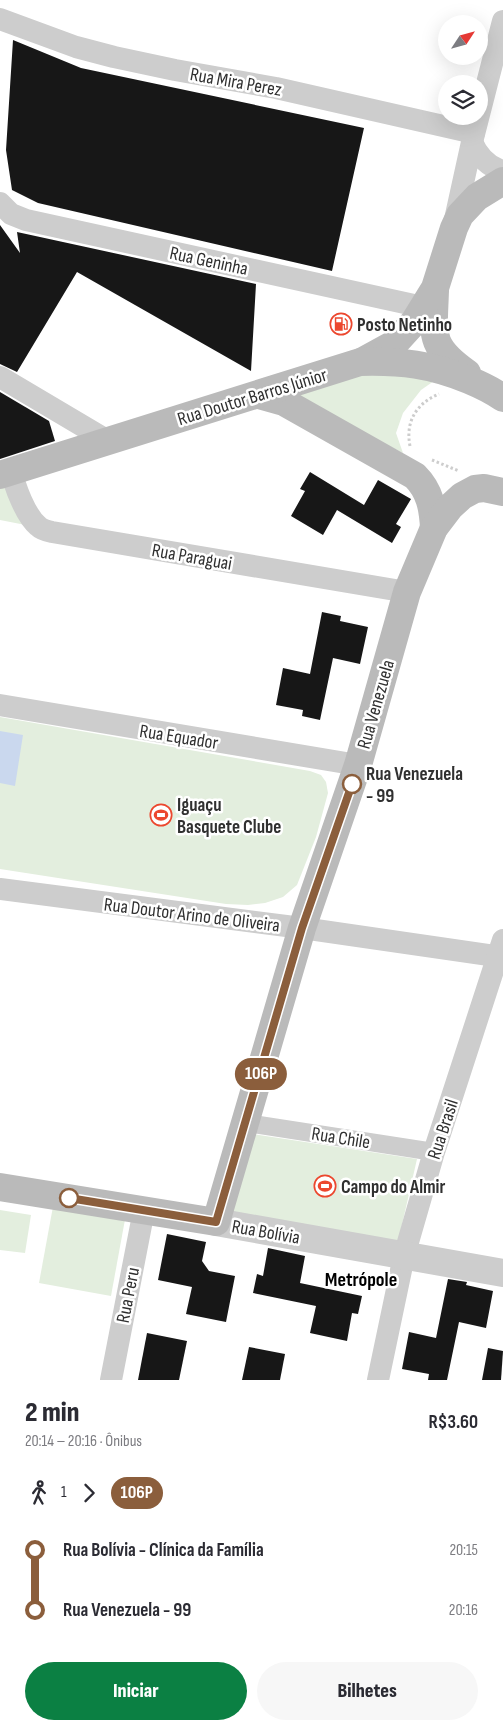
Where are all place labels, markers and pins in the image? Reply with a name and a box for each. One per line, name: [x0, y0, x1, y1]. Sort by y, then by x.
fuel station icon: Posto Netinho: [329, 312, 353, 336]
place label: Posto Netinho: [357, 314, 452, 337]
place label: Rua Venezuela - 99: [366, 763, 463, 808]
marker: Rua Venezuela - 99: [342, 774, 362, 794]
place label: Iguaçu Basquete Clube: [177, 794, 281, 839]
sports icon: Iguaçu Basquete Clube: [149, 803, 173, 827]
sports icon: Campo do Almir: [313, 1174, 337, 1198]
place label: Campo do Almir: [341, 1176, 445, 1199]
unlabelled marker: [59, 1188, 79, 1208]

